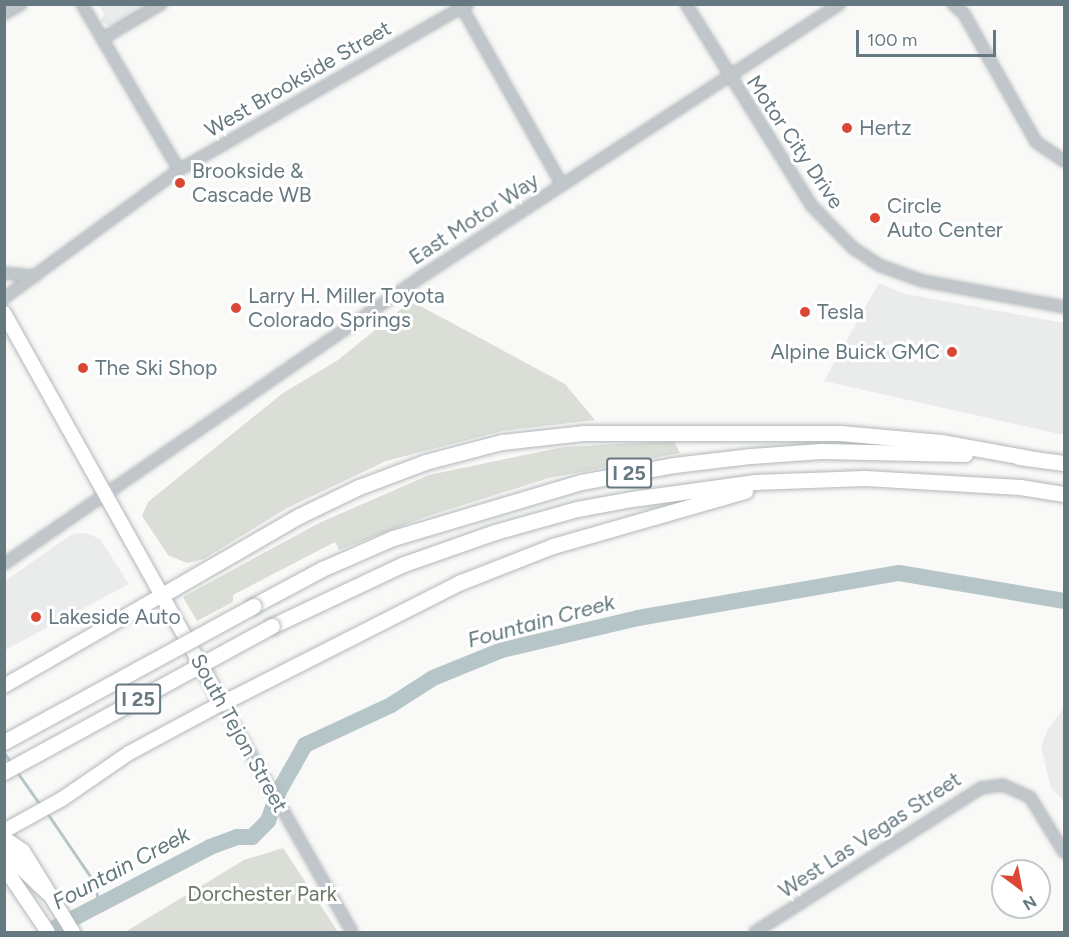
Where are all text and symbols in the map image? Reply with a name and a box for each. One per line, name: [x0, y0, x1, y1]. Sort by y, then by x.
street label: West Brookside Street: [201, 15, 395, 143]
scale bar: [859, 18, 998, 56]
text: 100 m: [867, 29, 917, 51]
street label: Motor City Drive: [741, 71, 849, 213]
place label: Hertz: [859, 115, 912, 141]
marker: Hertz: [840, 121, 854, 135]
place label: Brookside & Cascade WB: [192, 158, 312, 208]
street label: East Motor Way: [405, 168, 543, 270]
marker: Brookside & Cascade WB: [173, 176, 187, 190]
place label: Circle Auto Center: [887, 193, 1003, 243]
marker: Circle Auto Center: [868, 211, 882, 225]
place label: Larry H. Miller Toyota Colorado Springs: [248, 283, 445, 333]
place label: Tesla: [817, 299, 864, 325]
marker: Larry H. Miller Toyota Colorado Springs: [229, 301, 243, 315]
marker: Tesla: [798, 305, 812, 319]
place label: Alpine Buick GMC: [770, 339, 940, 365]
marker: Alpine Buick GMC: [945, 345, 959, 359]
place label: The Ski Shop: [95, 355, 217, 381]
marker: The Ski Shop: [76, 361, 90, 375]
road number: I 25: [605, 456, 653, 490]
water label: Fountain Creek: [464, 589, 618, 653]
place label: Lakeside Auto: [48, 604, 181, 630]
marker: Lakeside Auto: [29, 610, 43, 624]
street label: South Tejon Street: [185, 650, 293, 816]
road number: I 25: [114, 682, 162, 716]
street label: West Las Vegas Street: [774, 767, 966, 903]
water label: Fountain Creek: [48, 821, 194, 915]
north arrow: [991, 859, 1051, 919]
park label: Dorchester Park: [187, 881, 337, 907]
text: N: [1019, 892, 1040, 914]

